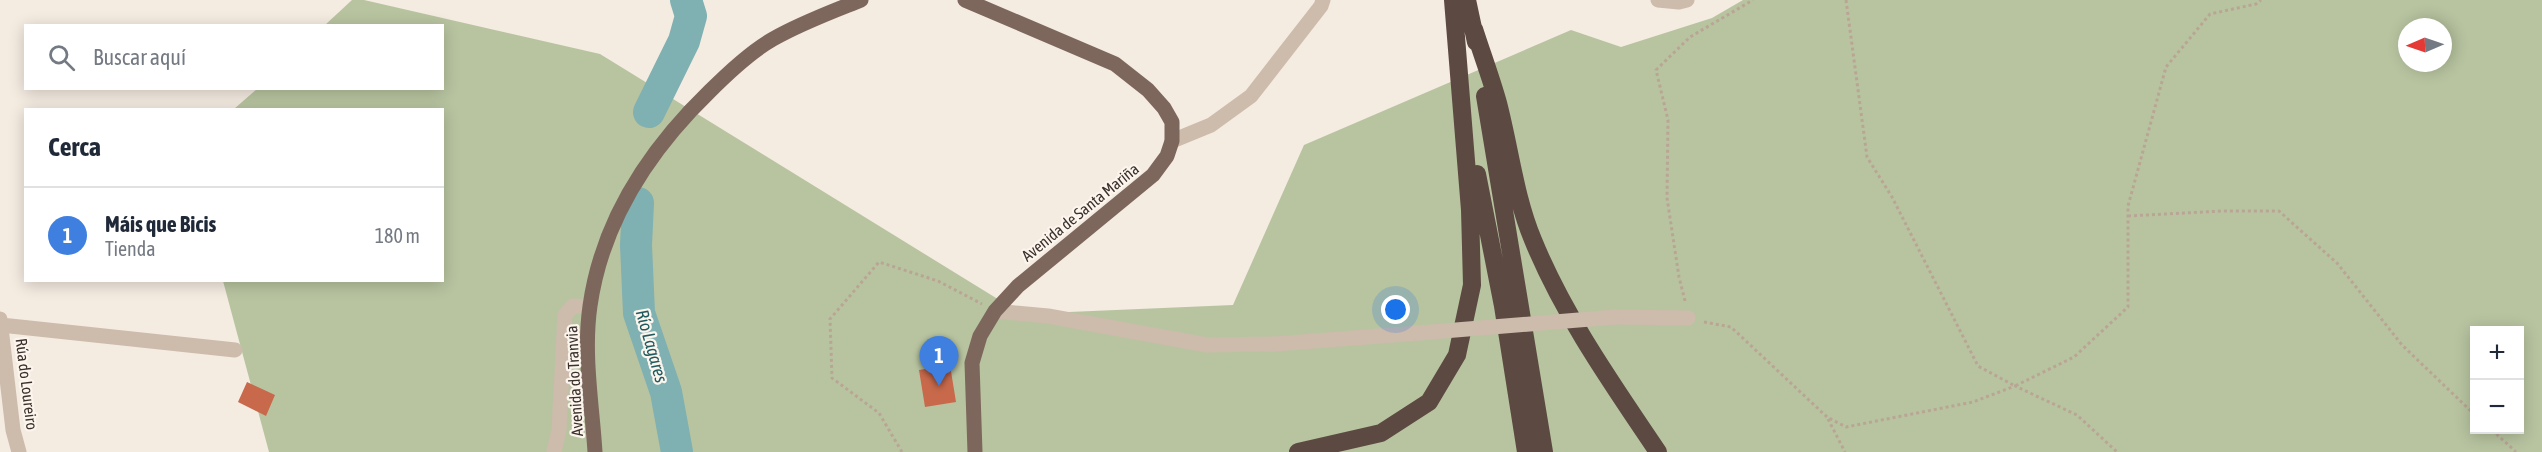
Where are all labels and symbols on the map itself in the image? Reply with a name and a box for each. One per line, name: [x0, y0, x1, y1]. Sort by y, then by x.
north arrow: [2398, 18, 2452, 72]
street label: Avenida de Santa Mariña: [1018, 159, 1142, 265]
your location: [1381, 295, 1410, 324]
water label: Río Lagares: [632, 307, 672, 385]
street label: Avenida do Tranvia: [562, 325, 586, 437]
pin: 1: [920, 336, 958, 386]
street label: Rúa do Loureiro: [12, 337, 42, 431]

